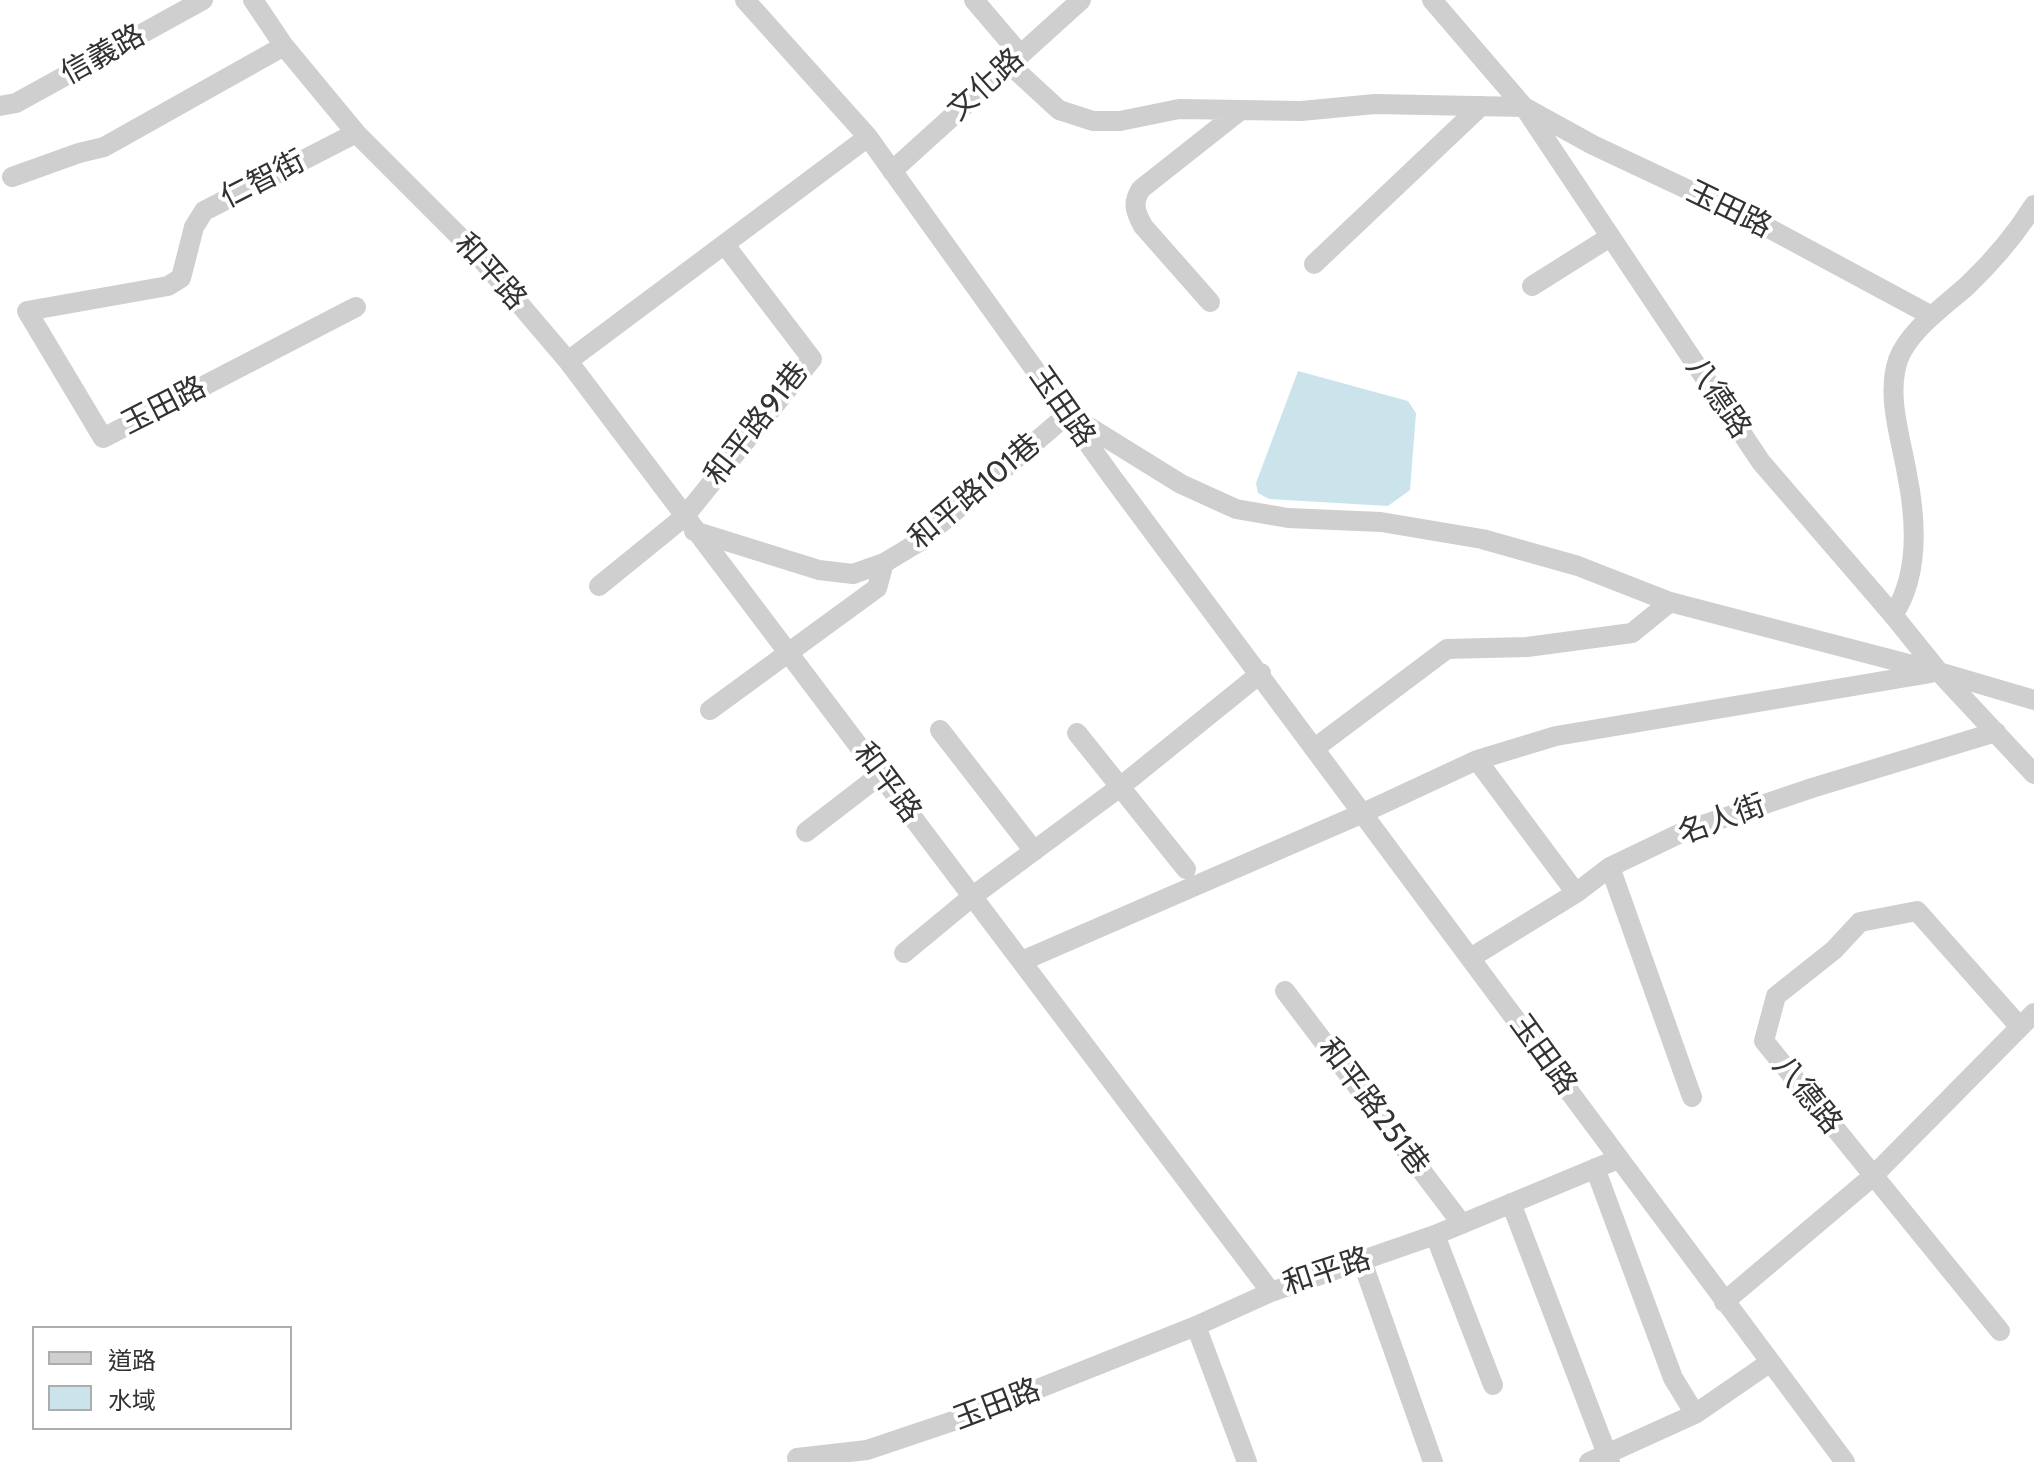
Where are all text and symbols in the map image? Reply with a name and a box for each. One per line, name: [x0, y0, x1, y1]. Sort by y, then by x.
street label: 信義路: [55, 17, 151, 93]
street label: 文化路: [941, 42, 1031, 128]
street label: 仁智街: [215, 144, 311, 216]
street label: 玉田路: [1681, 174, 1777, 246]
street label: 和平路: [447, 227, 533, 317]
street label: 八德路: [1678, 351, 1758, 445]
street label: 和平路91巷: [698, 355, 816, 493]
street label: 玉田路: [1021, 360, 1103, 454]
street label: 玉田路: [116, 370, 212, 442]
street label: 和平路101巷: [902, 427, 1048, 557]
street label: 和平路: [846, 736, 928, 830]
street label: 名人街: [1674, 788, 1770, 852]
street label: 玉田路: [1502, 1008, 1584, 1102]
street label: 和平路251巷: [1310, 1032, 1436, 1182]
street label: 八德路: [1765, 1049, 1849, 1141]
street label: 和平路: [1279, 1241, 1375, 1303]
legend: [32, 1326, 292, 1430]
text: 道路: [108, 1346, 156, 1375]
street label: 玉田路: [949, 1372, 1045, 1438]
text: 水域: [108, 1386, 156, 1415]

